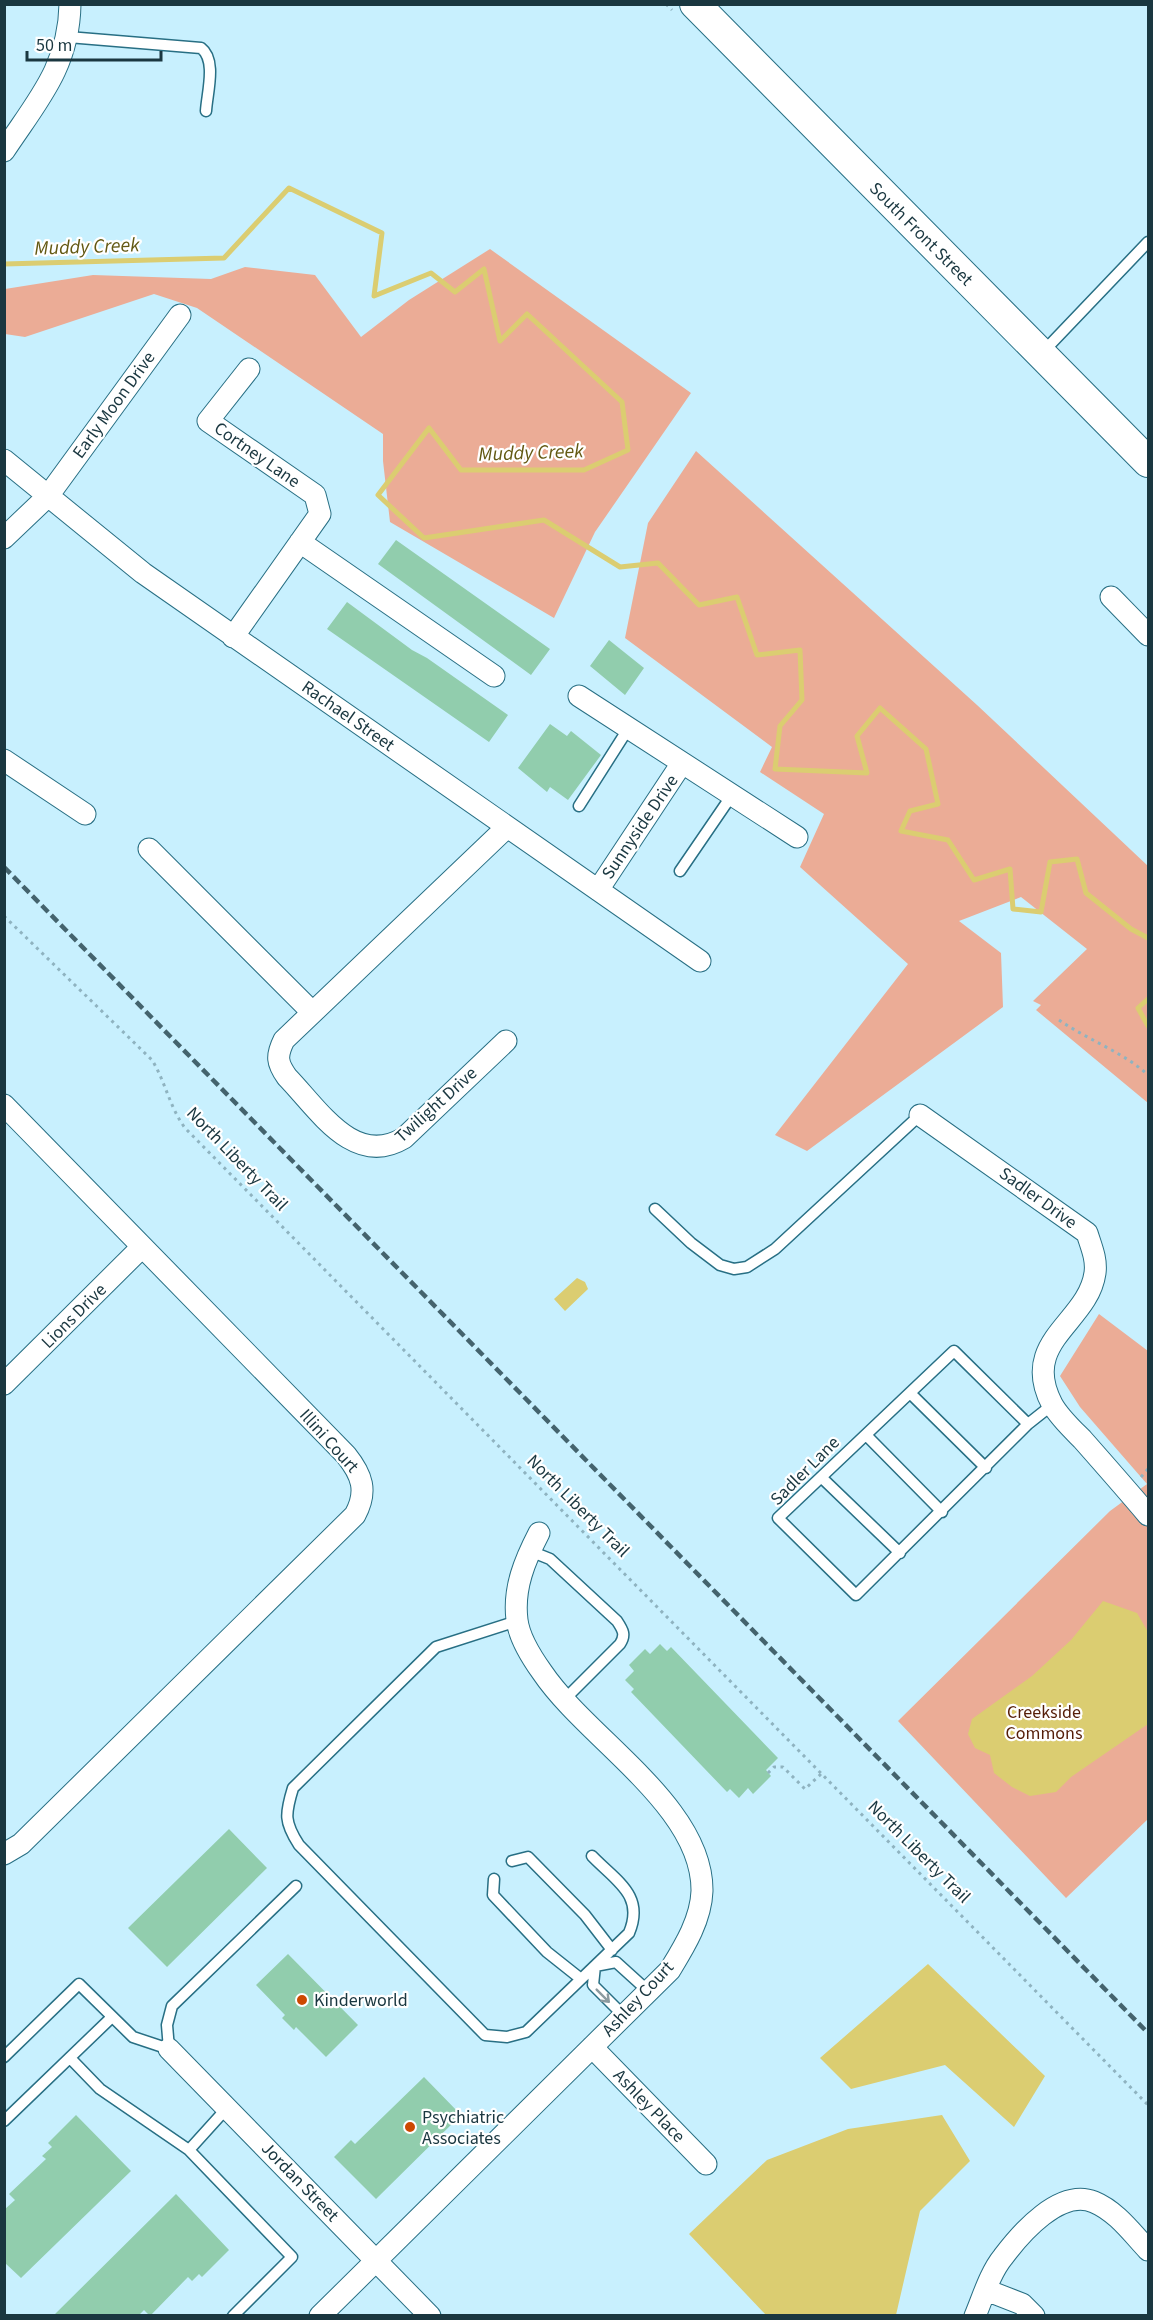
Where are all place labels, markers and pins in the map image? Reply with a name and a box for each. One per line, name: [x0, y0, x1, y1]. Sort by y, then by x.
place label: Kinderworld: [314, 1988, 408, 2013]
marker: Kinderworld: [295, 1993, 309, 2007]
place label: Psychiatric Associates: [422, 2105, 504, 2151]
marker: Psychiatric Associates: [403, 2120, 417, 2134]

